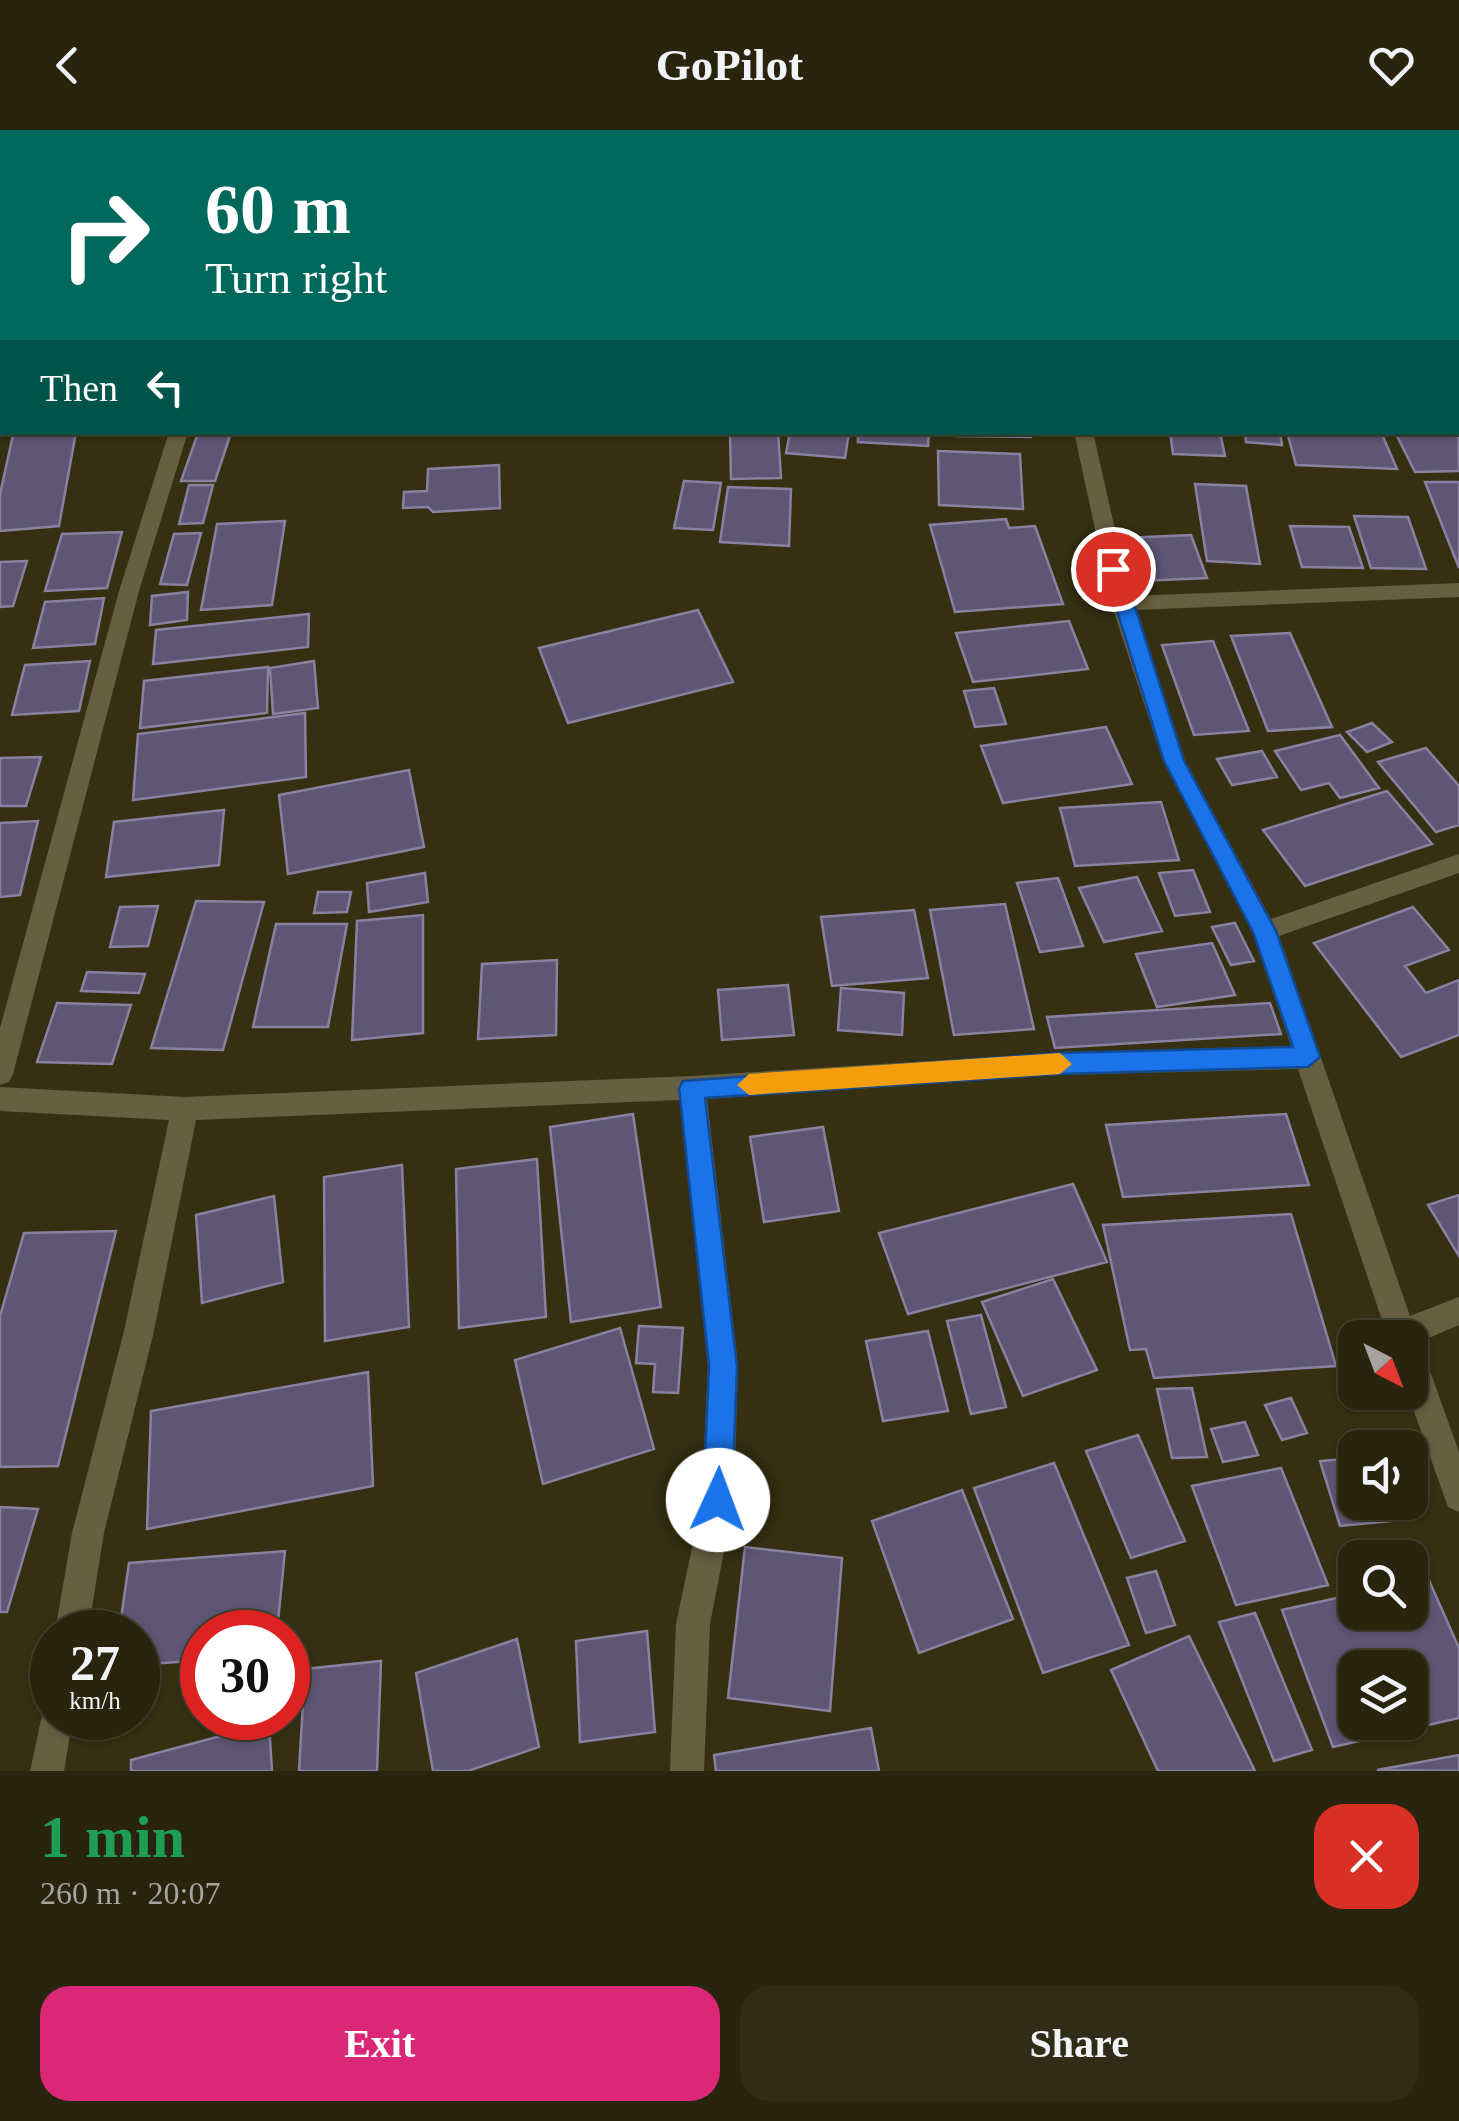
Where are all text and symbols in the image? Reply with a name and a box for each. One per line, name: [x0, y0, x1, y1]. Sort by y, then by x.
icon: back: [40, 38, 95, 93]
icon: heart: [1364, 38, 1419, 93]
text: GoPilot: [656, 40, 803, 90]
icon: right: [40, 170, 170, 300]
text: 60 m: [205, 171, 351, 248]
text: Turn right: [205, 253, 387, 303]
icon: left: [138, 360, 193, 415]
text: Then: [40, 367, 118, 409]
pin: [1071, 527, 1156, 612]
icon: arrive: [1086, 542, 1141, 597]
north arrow: [1338, 1320, 1428, 1410]
map controls: [1338, 1320, 1428, 1740]
button: sound: [1338, 1430, 1428, 1520]
position arrow: [666, 1448, 770, 1552]
button: search: [1338, 1540, 1428, 1630]
speed limit sign: 30: [180, 1610, 310, 1740]
text: 27: [70, 1635, 120, 1691]
button: layers: [1338, 1650, 1428, 1740]
text: km/h: [69, 1687, 121, 1714]
text: 1 min: [40, 1804, 185, 1870]
button: close: [1314, 1804, 1419, 1909]
text: 260 m · 20:07: [40, 1875, 220, 1911]
button: Exit: [40, 1986, 720, 2101]
button: Share: [740, 1986, 1419, 2101]

